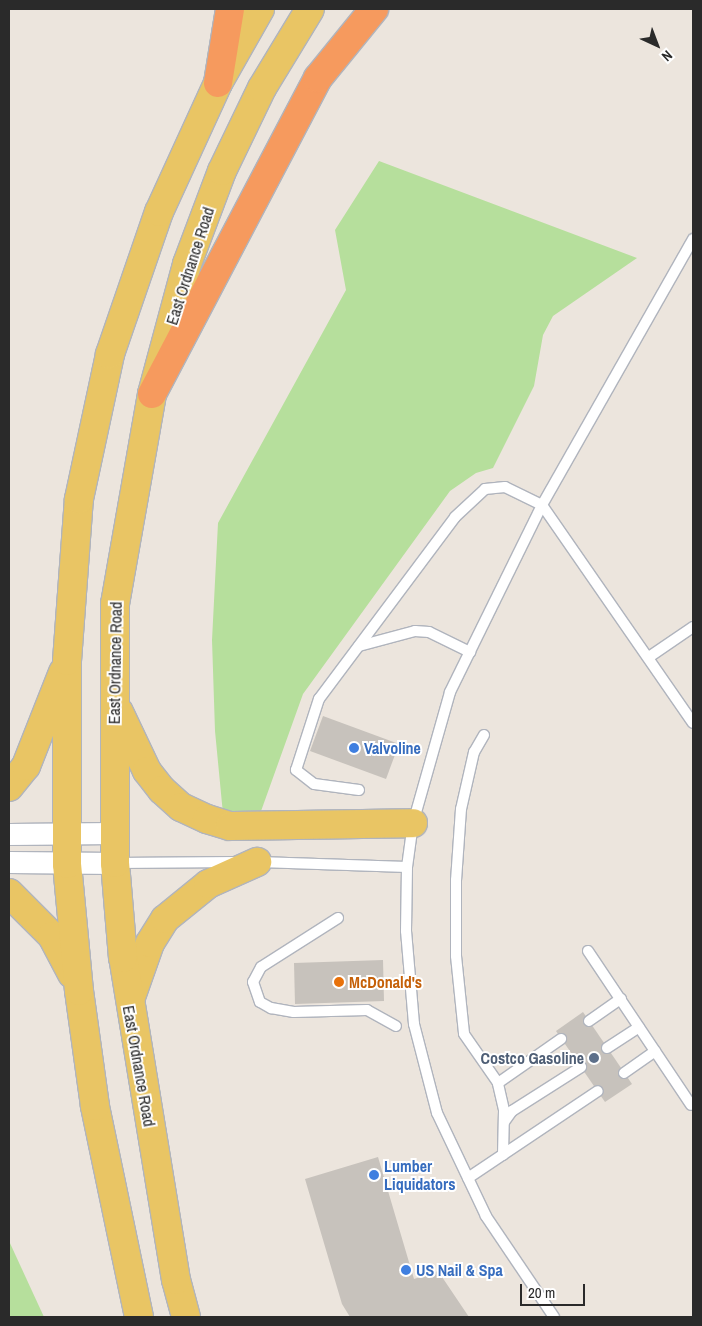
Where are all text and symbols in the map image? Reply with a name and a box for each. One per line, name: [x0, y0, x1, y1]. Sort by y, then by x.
north arrow: [632, 20, 682, 70]
text: N: [658, 47, 676, 65]
street label: East Ordnance Road: [162, 205, 218, 327]
street label: East Ordnance Road: [104, 602, 126, 724]
place label: Valvoline: [364, 738, 421, 758]
marker: Valvoline: [348, 742, 360, 754]
place label: McDonald's: [349, 972, 422, 992]
marker: McDonald's: [333, 976, 345, 988]
street label: East Ordnance Road: [119, 1004, 159, 1128]
place label: Costco Gasoline: [480, 1048, 584, 1068]
marker: Costco Gasoline: [588, 1052, 600, 1064]
place label: Lumber Liquidators: [384, 1156, 455, 1194]
marker: Lumber Liquidators: [368, 1169, 380, 1181]
place label: US Nail & Spa: [416, 1260, 503, 1280]
marker: US Nail & Spa: [400, 1264, 412, 1276]
scale bar: [522, 1274, 587, 1306]
text: 20 m: [528, 1282, 555, 1303]

